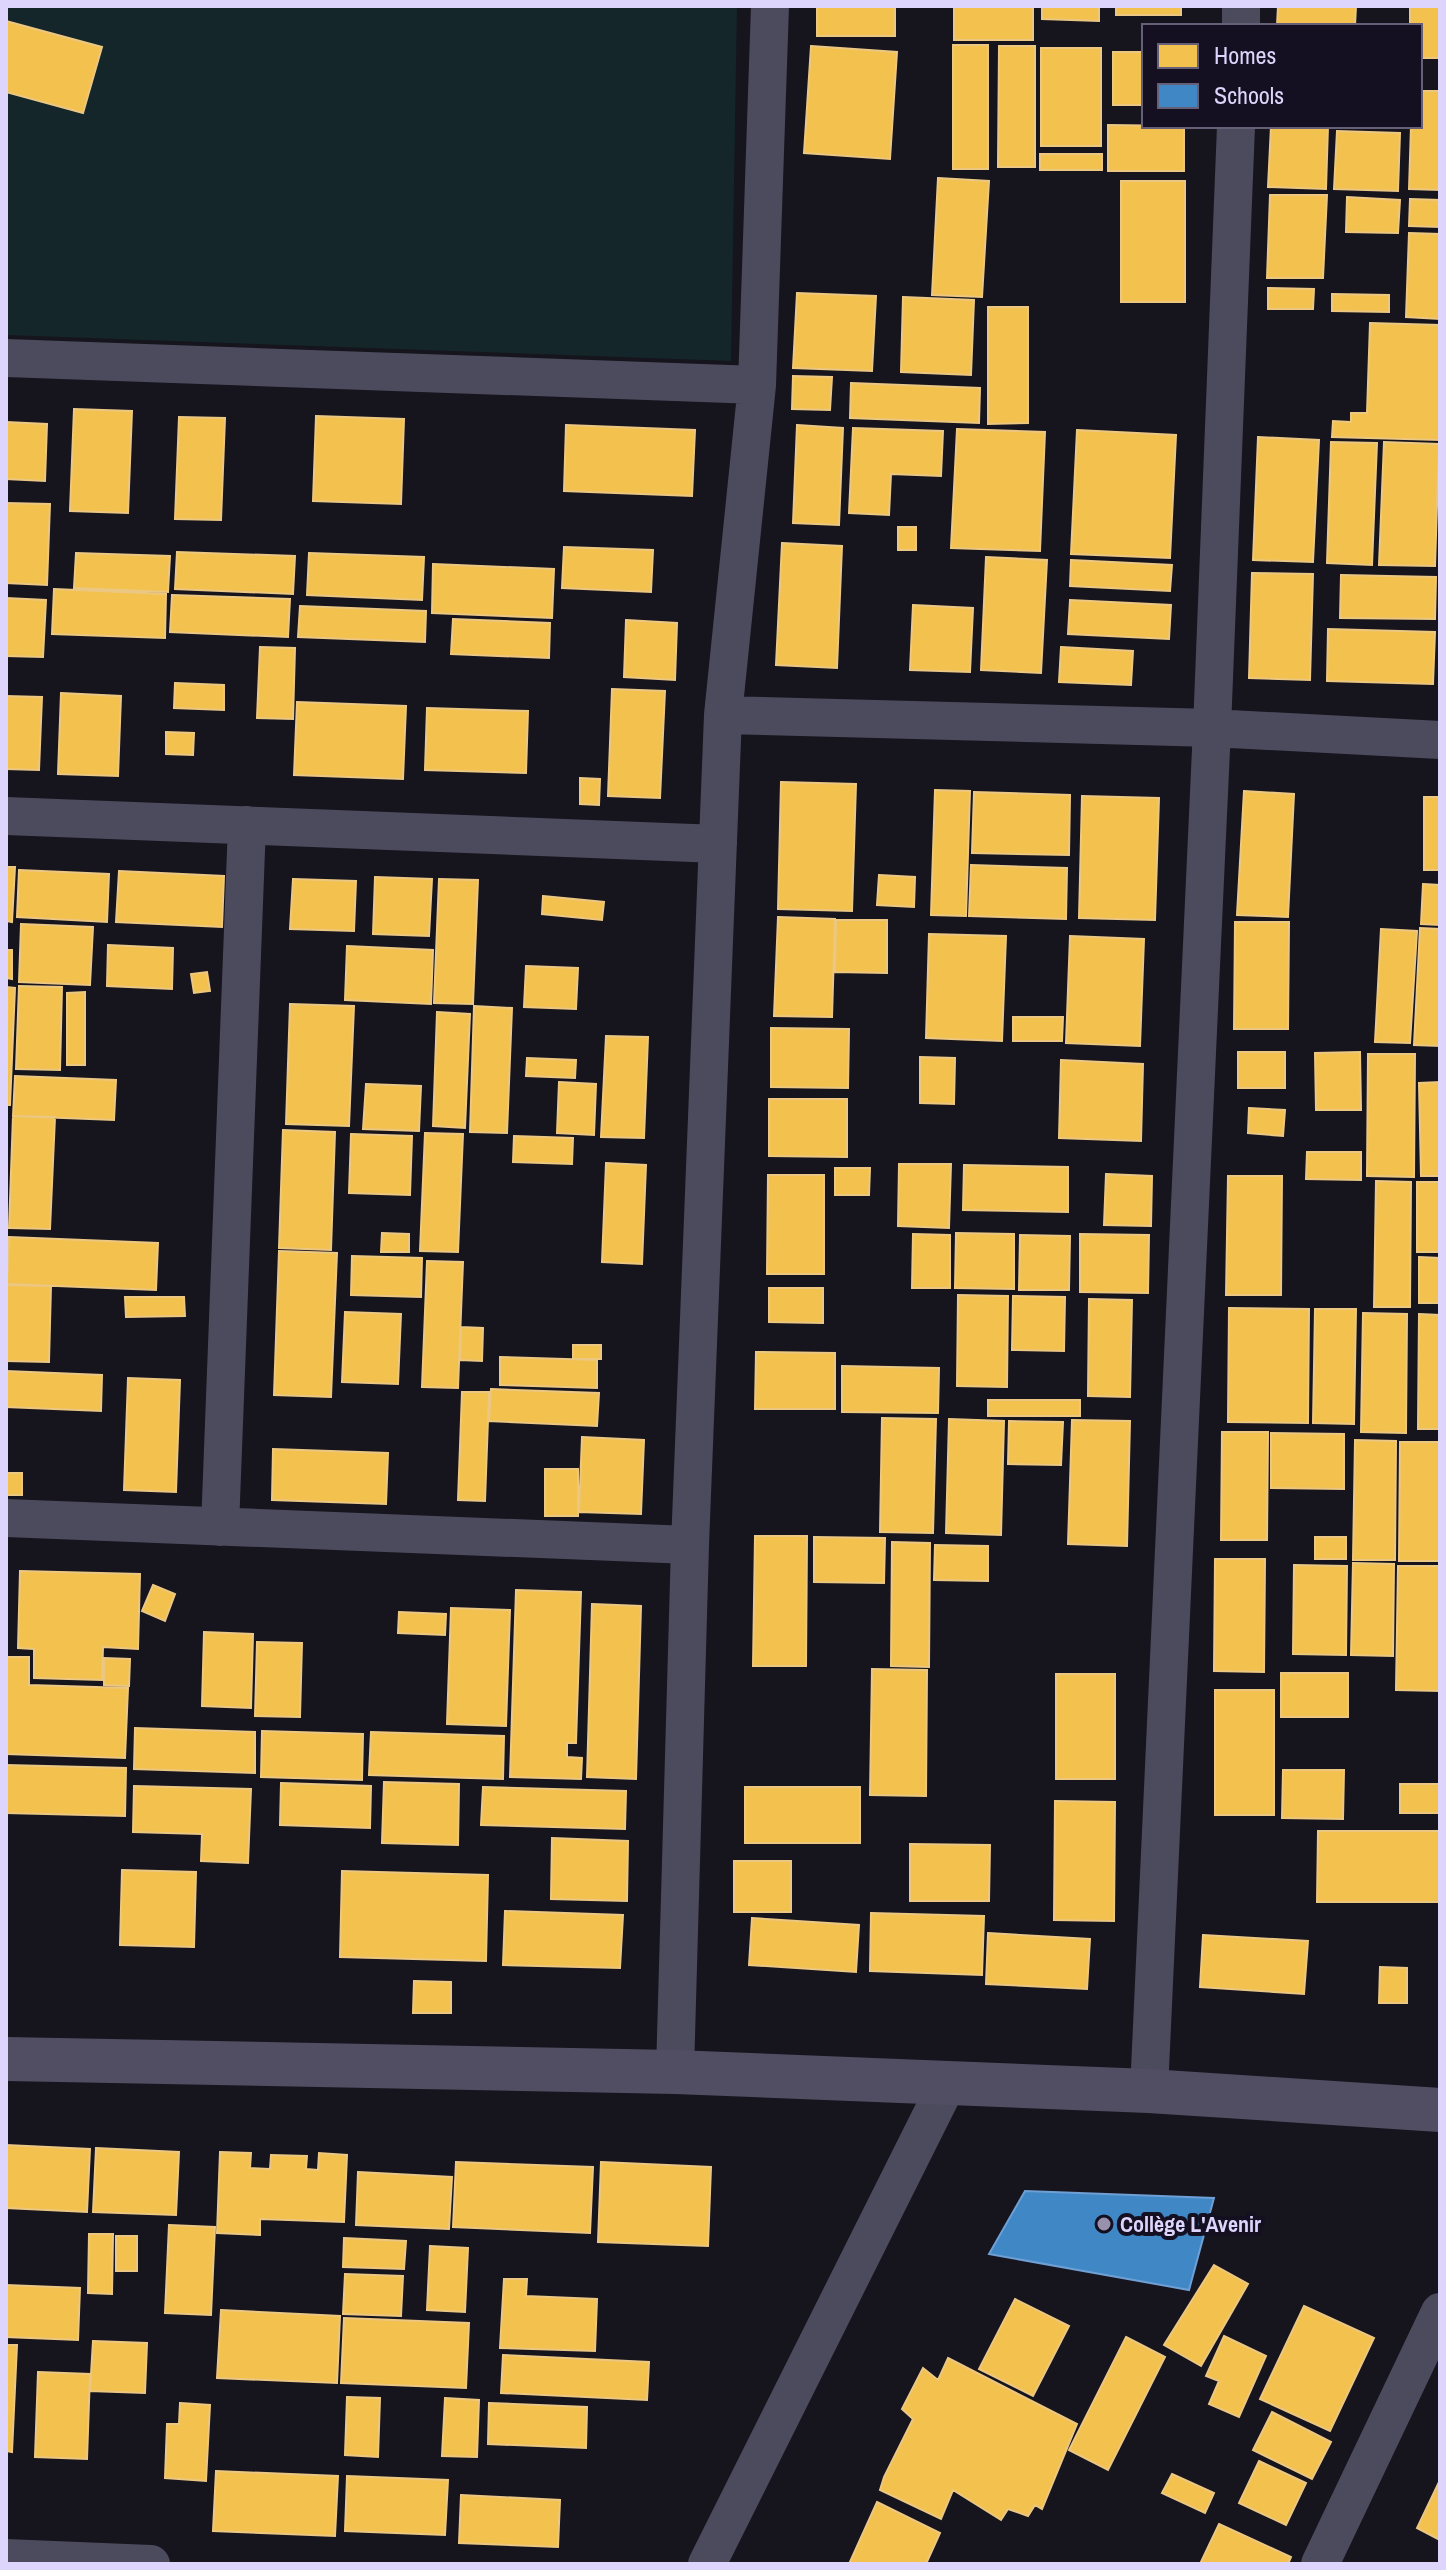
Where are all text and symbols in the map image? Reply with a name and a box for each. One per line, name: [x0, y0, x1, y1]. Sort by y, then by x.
legend: [1142, 24, 1422, 128]
text: Homes: [1214, 39, 1276, 71]
text: Schools: [1214, 79, 1284, 111]
place label: Collège L'Avenir: [1120, 2209, 1261, 2239]
marker: Collège L'Avenir: [1095, 2215, 1113, 2233]

